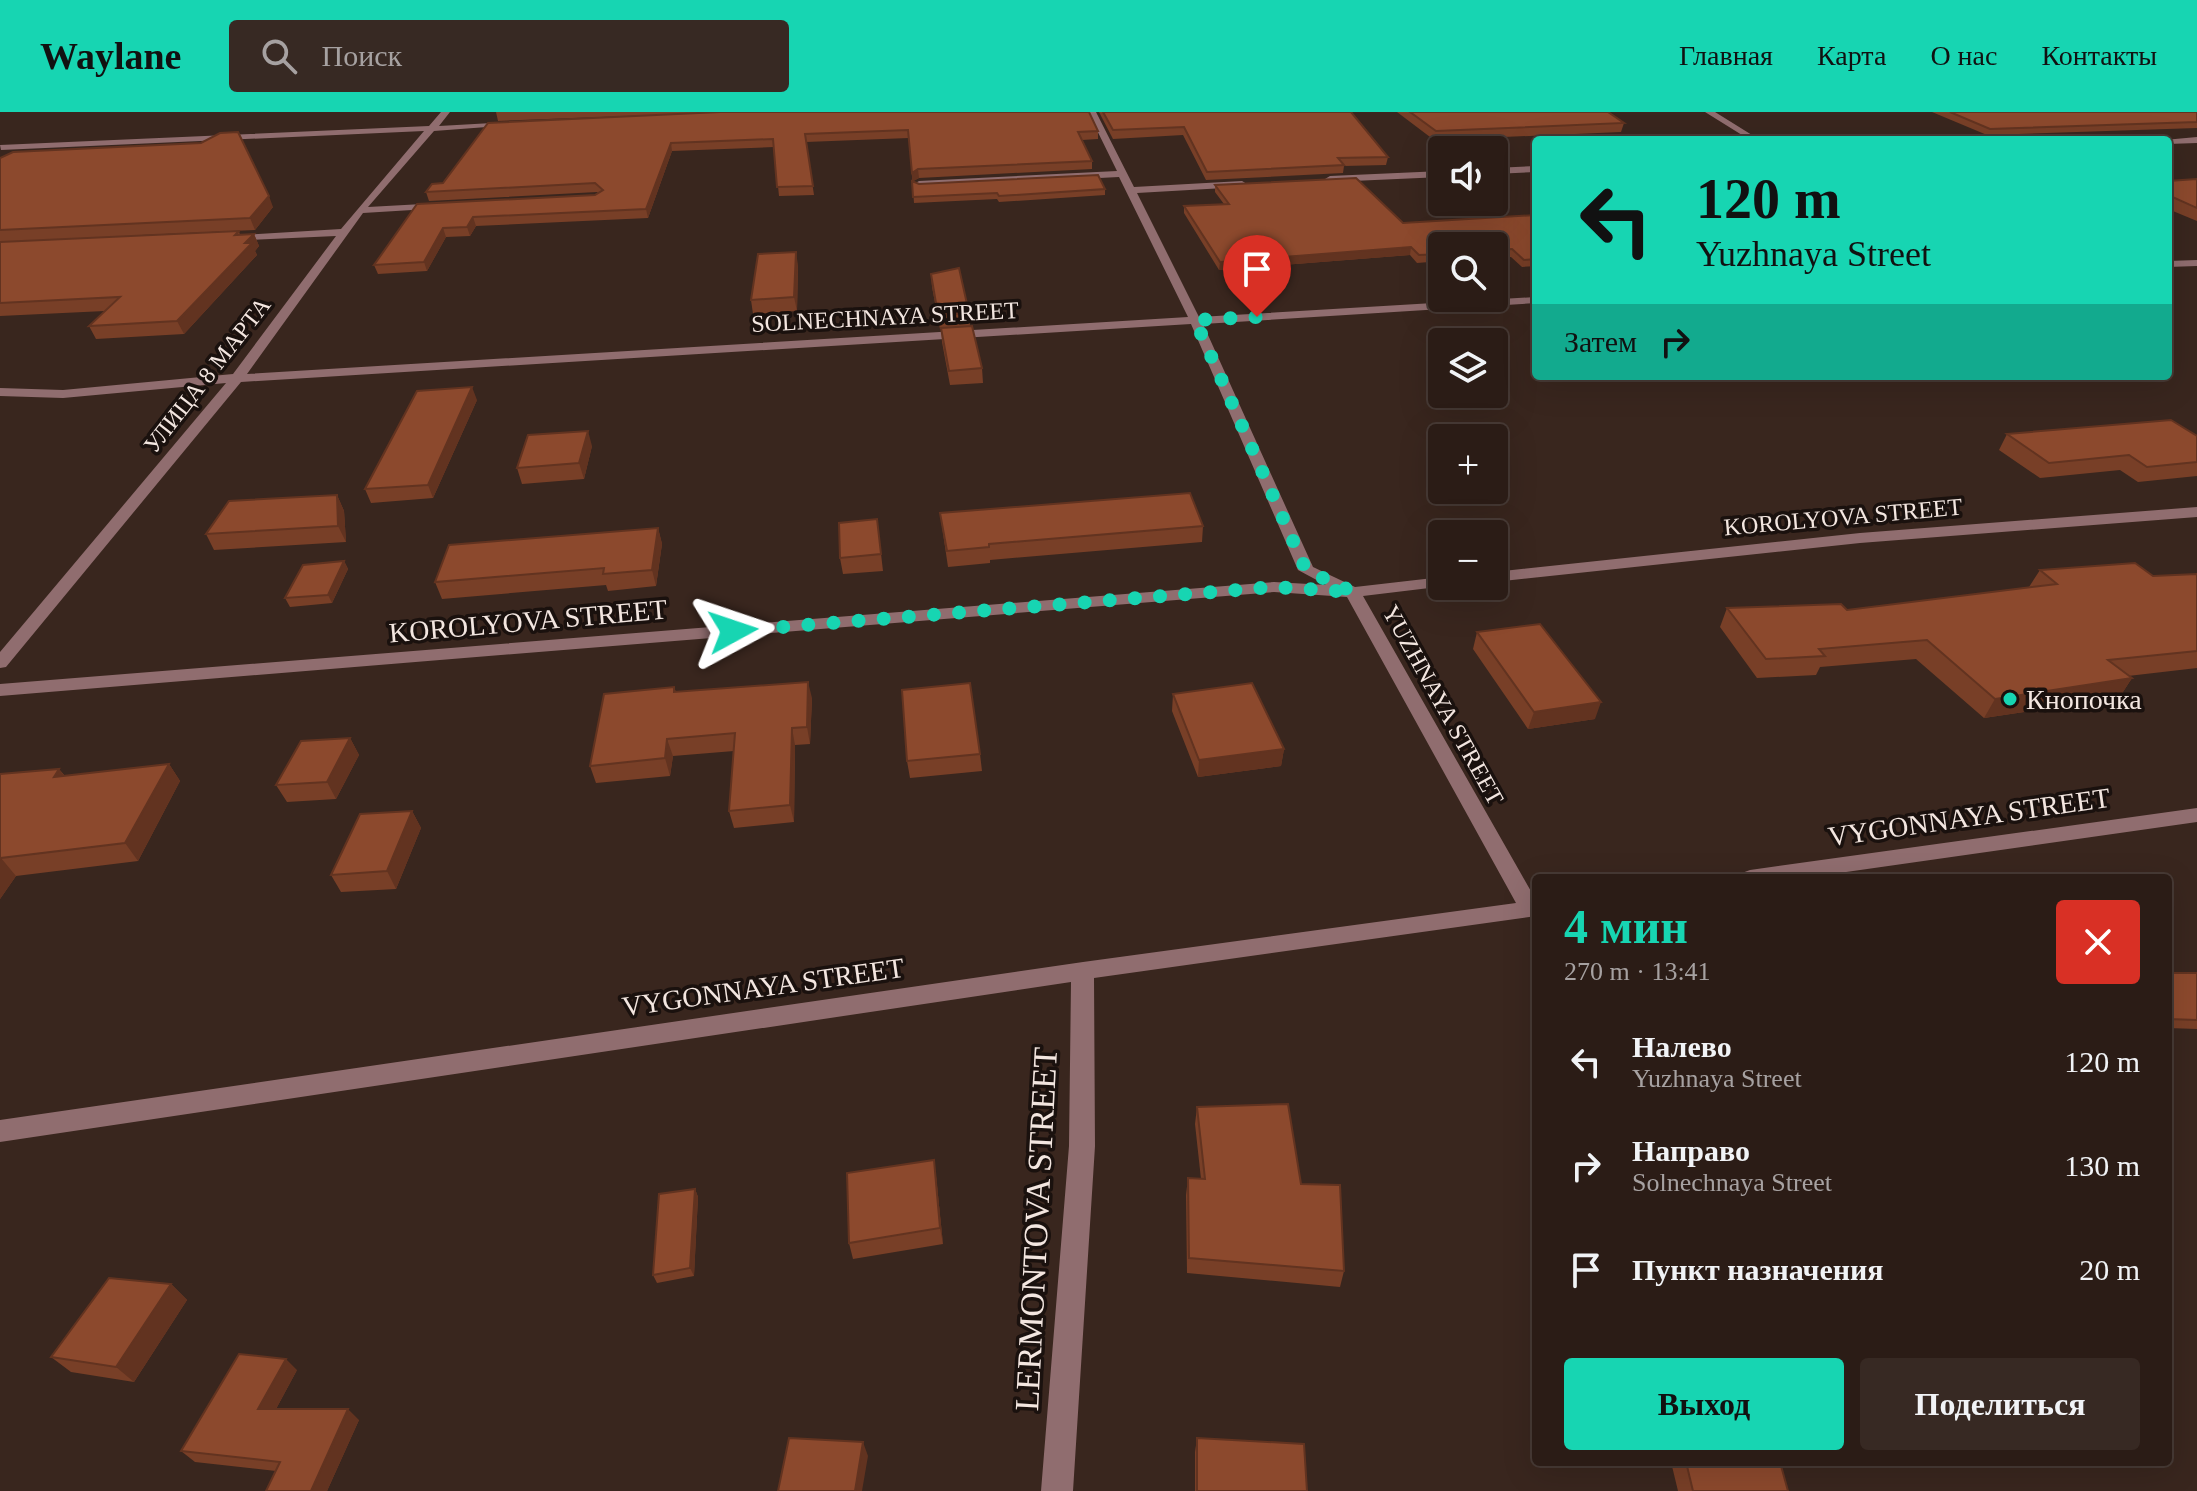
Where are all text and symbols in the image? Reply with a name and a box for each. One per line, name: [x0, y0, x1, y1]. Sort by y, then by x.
search box: [229, 20, 789, 92]
icon: search: [257, 34, 301, 78]
text: Waylane: [40, 35, 181, 77]
text: Поиск: [321, 39, 402, 72]
text: Главная: [1679, 40, 1773, 71]
text: Карта: [1817, 40, 1886, 71]
text: О нас: [1930, 40, 1997, 71]
text: Контакты: [2041, 40, 2157, 71]
map controls: [1428, 136, 1508, 600]
button: sound: [1428, 136, 1508, 216]
icon: left: [1564, 168, 1668, 272]
text: 120 m: [1696, 168, 1841, 230]
button: search: [1428, 232, 1508, 312]
text: Yuzhnaya Street: [1696, 234, 1931, 274]
pin: [1223, 235, 1291, 317]
icon: arrive: [1235, 247, 1279, 291]
street label: УЛИЦА 8 МАРТА: [138, 292, 276, 458]
street label: SOLNECHNAYA STREET: [751, 297, 1020, 337]
icon: right: [1653, 320, 1697, 364]
text: Затем: [1564, 325, 1637, 358]
button: layers: [1428, 328, 1508, 408]
button: +: [1428, 424, 1508, 504]
street label: KOROLYOVA STREET: [1723, 494, 1964, 540]
button: −: [1428, 520, 1508, 600]
position arrow: [691, 589, 775, 673]
street label: KOROLYOVA STREET: [388, 593, 668, 649]
street label: YUZHNAYA STREET: [1377, 601, 1509, 809]
place label: Кнопочка: [2026, 684, 2142, 715]
marker: Кнопочка: [2001, 690, 2019, 708]
street label: VYGONNAYA STREET: [1826, 782, 2112, 852]
text: 4 мин: [1564, 900, 1688, 953]
button: close: [2056, 900, 2140, 984]
street label: VYGONNAYA STREET: [620, 952, 906, 1022]
text: 270 m · 13:41: [1564, 957, 1711, 986]
text: Налево: [1632, 1030, 1732, 1063]
icon: left: [1564, 1040, 1608, 1084]
text: 120 m: [2064, 1045, 2140, 1078]
street label: LERMONTOVA STREET: [1008, 1046, 1064, 1412]
text: Yuzhnaya Street: [1632, 1064, 1802, 1093]
text: Направо: [1632, 1134, 1750, 1167]
icon: right: [1564, 1144, 1608, 1188]
text: 130 m: [2064, 1149, 2140, 1182]
text: Solnechnaya Street: [1632, 1168, 1832, 1197]
icon: arrive: [1564, 1248, 1608, 1292]
text: Пункт назначения: [1632, 1253, 1884, 1286]
text: 20 m: [2079, 1253, 2140, 1286]
button: Выход: [1564, 1358, 1844, 1450]
button: Поделиться: [1860, 1358, 2140, 1450]

